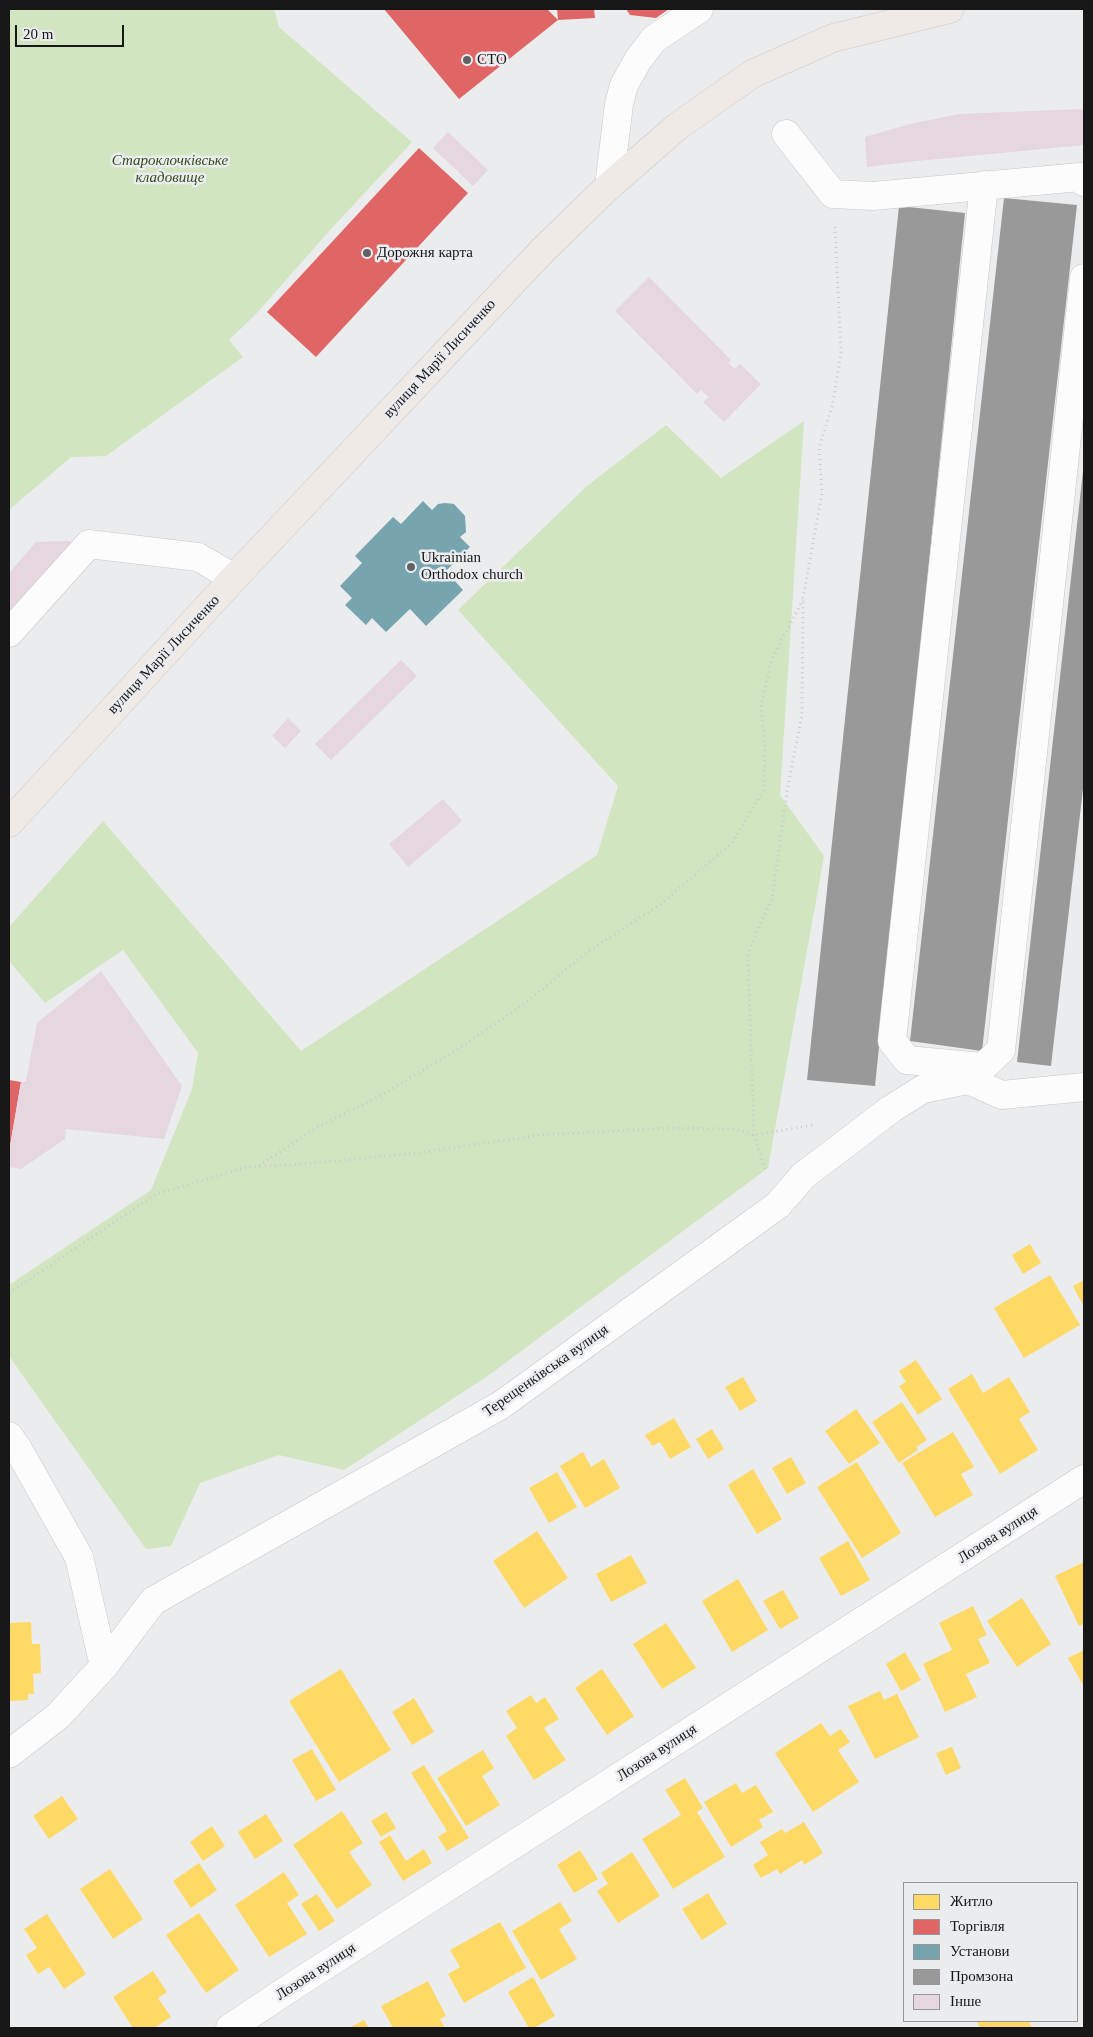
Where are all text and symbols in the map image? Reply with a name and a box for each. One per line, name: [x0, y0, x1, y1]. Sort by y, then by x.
scale bar: [18, 15, 126, 47]
text: 20 m: [23, 26, 53, 42]
place label: СТО: [477, 51, 507, 69]
marker: СТО: [461, 54, 473, 66]
park label: Староклочківське кладовище: [112, 152, 228, 187]
place label: Дорожня карта: [377, 244, 473, 262]
marker: Дорожня карта: [361, 247, 373, 259]
street label: вулиця Марії Лисиченко: [380, 296, 500, 422]
place label: Ukrainian Orthodox church: [421, 549, 523, 584]
marker: Ukrainian Orthodox church: [405, 561, 417, 573]
street label: вулиця Марії Лисиченко: [104, 592, 224, 718]
street label: Терещенківська вулиця: [480, 1321, 612, 1421]
street label: Лозова вулиця: [955, 1502, 1041, 1568]
street label: Лозова вулиця: [614, 1720, 700, 1786]
legend: [903, 1882, 1078, 2022]
text: Житло: [950, 1893, 993, 1909]
text: Торгівля: [950, 1918, 1005, 1934]
street label: Лозова вулиця: [273, 1939, 359, 2005]
text: Установи: [950, 1943, 1010, 1959]
text: Промзона: [950, 1968, 1013, 1984]
text: Інше: [950, 1993, 981, 2009]

